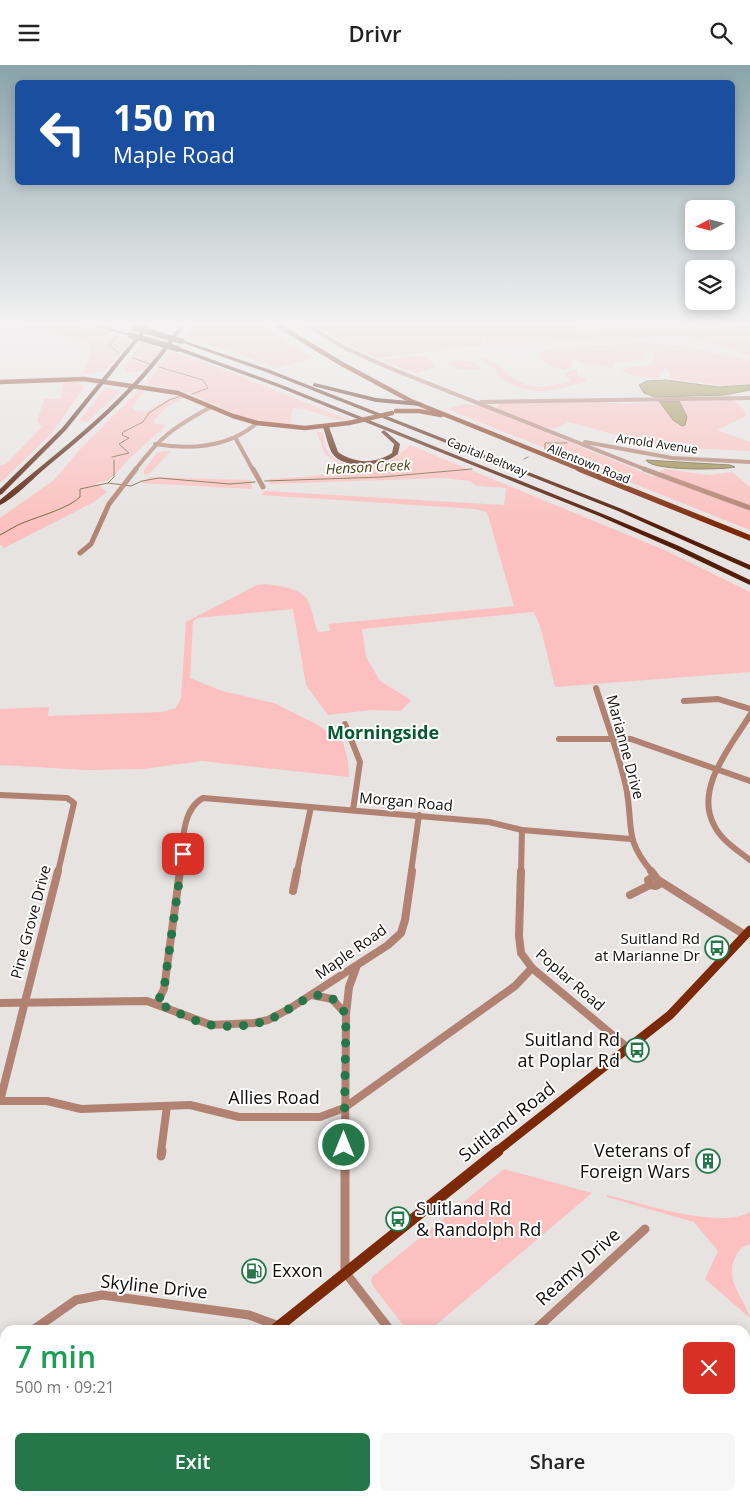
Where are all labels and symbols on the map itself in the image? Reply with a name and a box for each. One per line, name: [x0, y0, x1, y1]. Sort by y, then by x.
north arrow: [685, 200, 735, 250]
street label: Arnold Avenue: [615, 429, 699, 458]
street label: Capital Beltway: [444, 433, 531, 481]
street label: Allentown Road: [545, 439, 633, 488]
water label: Henson Creek: [325, 455, 412, 478]
street label: Marianne Drive: [602, 692, 650, 801]
district label: Morningside: [327, 720, 439, 744]
street label: Morgan Road: [358, 787, 454, 815]
pin: [162, 833, 204, 875]
street label: Pine Grove Drive: [5, 863, 55, 981]
street label: Maple Road: [311, 919, 390, 983]
place label: Suitland Rd at Marianne Dr: [595, 928, 700, 965]
bus stop icon: Suitland Rd at Marianne Dr: [704, 935, 730, 961]
street label: Poplar Road: [532, 944, 609, 1015]
place label: Suitland Rd at Poplar Rd: [518, 1027, 620, 1072]
bus stop icon: Suitland Rd at Poplar Rd: [624, 1037, 650, 1063]
street label: Suitland Road: [453, 1076, 560, 1166]
street label: Allies Road: [228, 1085, 320, 1109]
position arrow: [317, 1118, 369, 1170]
place label: Veterans of Foreign Wars: [580, 1138, 691, 1183]
building icon: Veterans of Foreign Wars: [695, 1148, 721, 1174]
place label: Suitland Rd & Randolph Rd: [416, 1196, 541, 1241]
bus stop icon: Suitland Rd & Randolph Rd: [385, 1206, 411, 1232]
street label: Reamy Drive: [530, 1222, 625, 1311]
fuel station icon: Exxon: [241, 1258, 267, 1284]
place label: Exxon: [272, 1258, 323, 1282]
street label: Skyline Drive: [99, 1268, 209, 1304]

